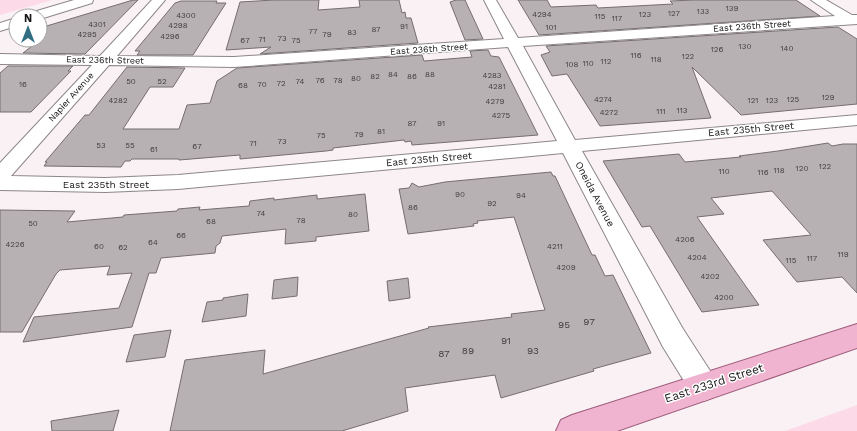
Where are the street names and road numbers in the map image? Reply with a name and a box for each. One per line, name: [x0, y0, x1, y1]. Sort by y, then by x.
street label: East 236th Street: [713, 18, 791, 34]
street label: East 236th Street: [390, 41, 468, 57]
street label: East 236th Street: [66, 54, 144, 66]
street label: Napier Avenue: [46, 70, 96, 124]
street label: East 235th Street: [708, 120, 795, 138]
street label: East 235th Street: [386, 150, 473, 168]
street label: Oneida Avenue: [573, 160, 617, 229]
street label: East 235th Street: [63, 179, 150, 190]
street label: East 233rd Street: [663, 360, 765, 406]

